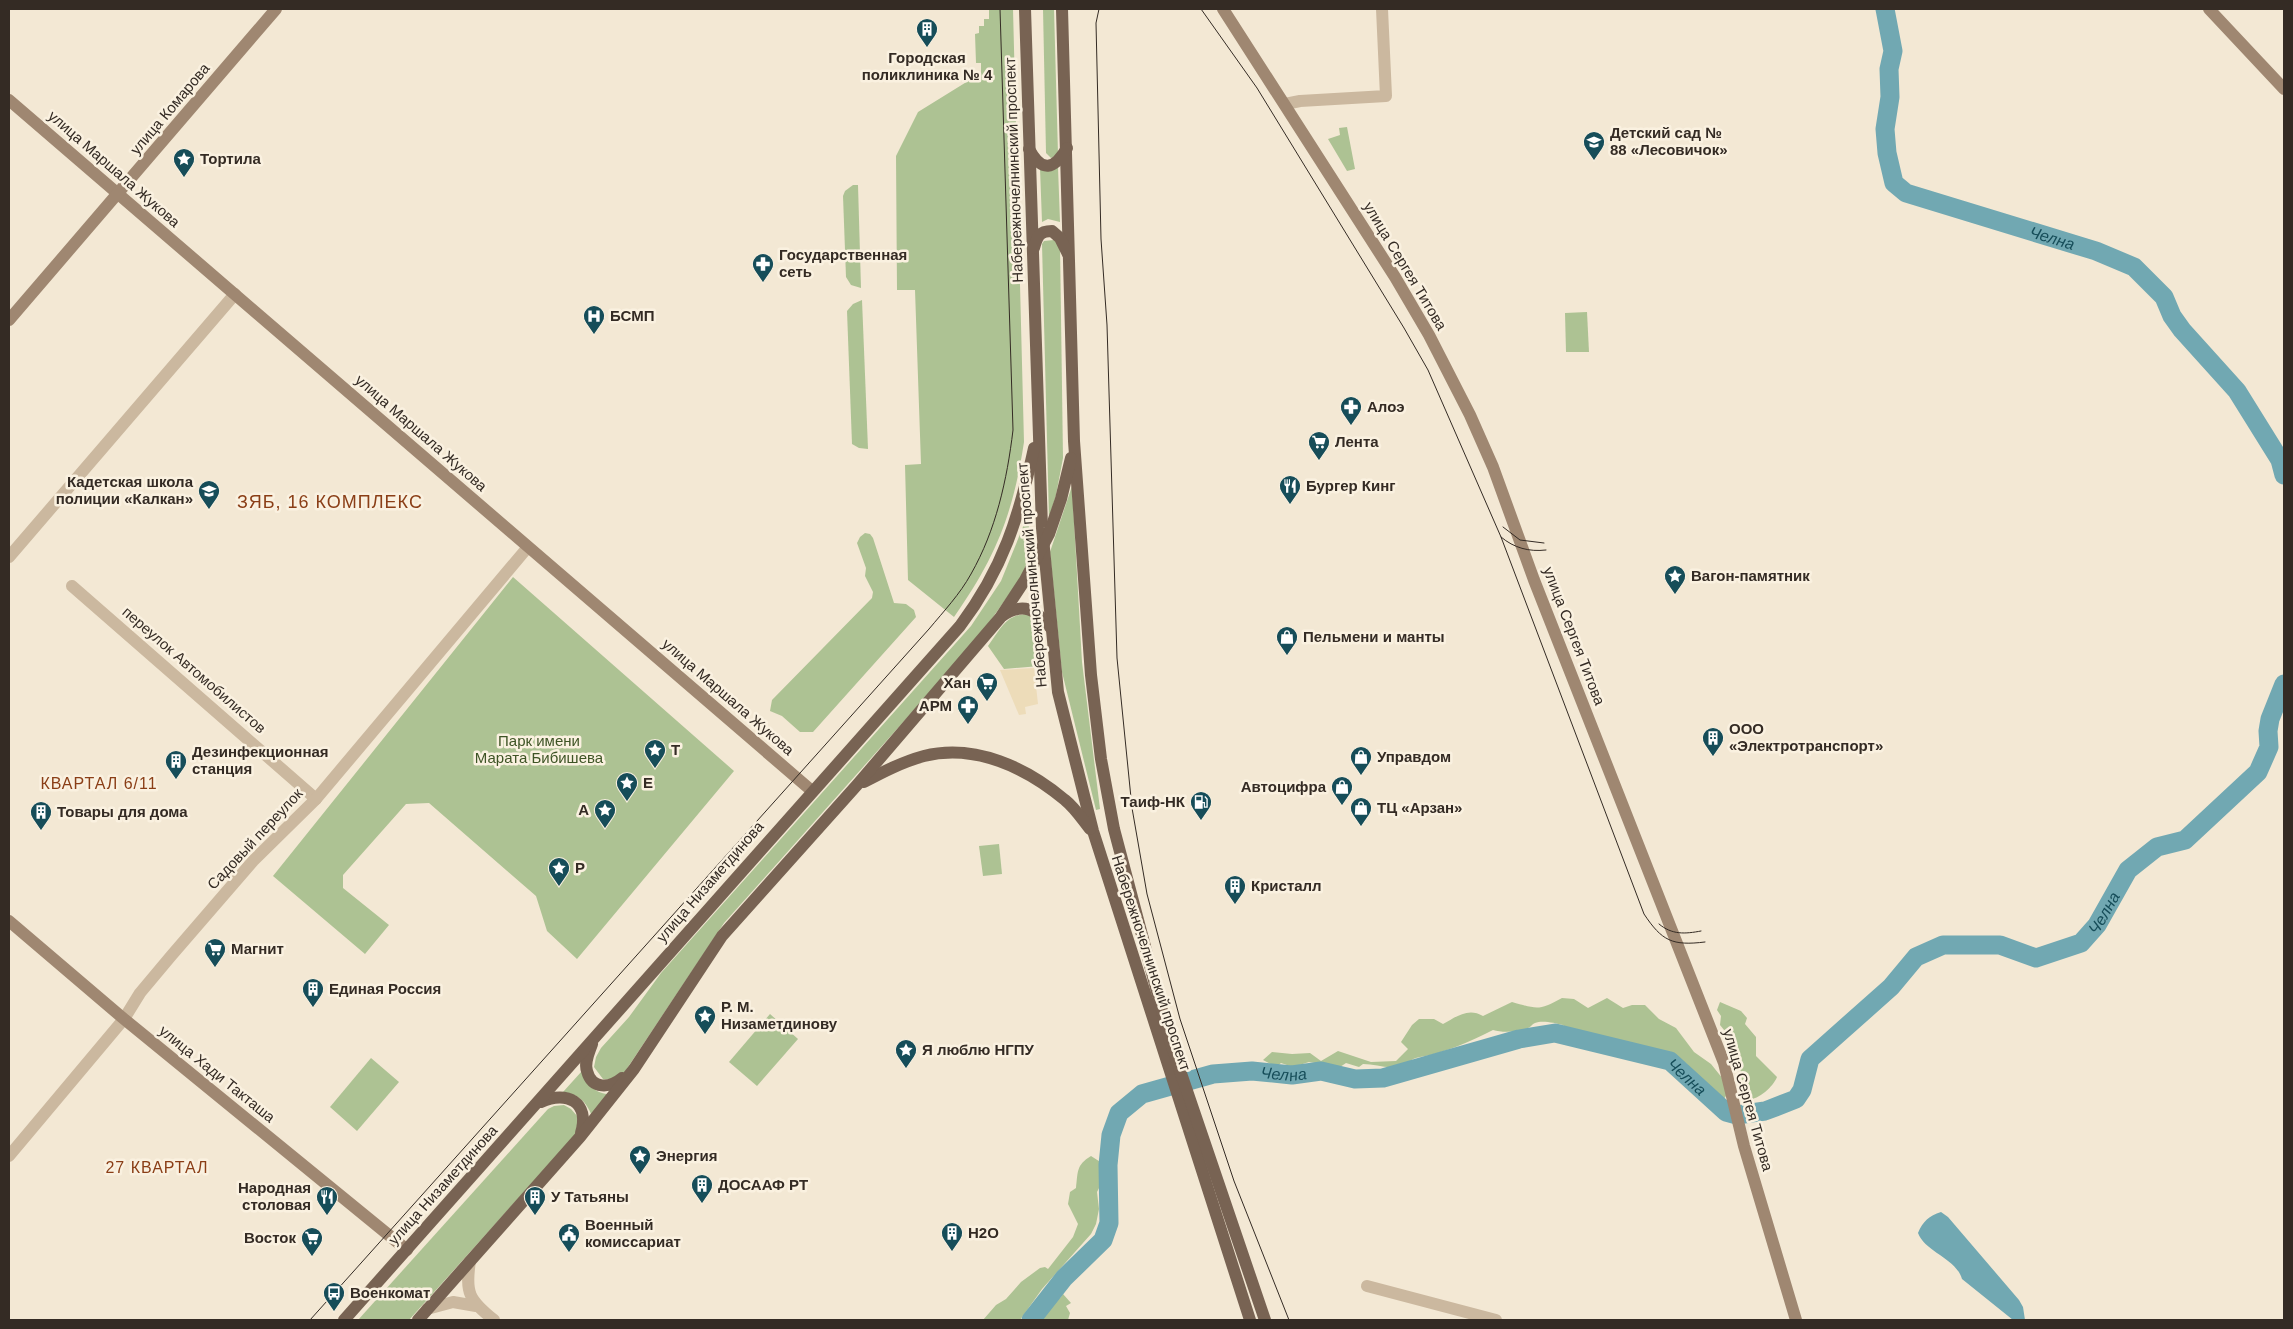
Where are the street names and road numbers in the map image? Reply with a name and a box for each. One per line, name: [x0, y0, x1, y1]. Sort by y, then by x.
street label: Набережночелнинский проспект: [1001, 57, 1026, 283]
street label: улица Комарова: [126, 59, 213, 158]
street label: улица Маршала Жукова: [45, 107, 184, 231]
street label: улица Сергея Титова: [1360, 198, 1451, 334]
street label: улица Маршала Жукова: [352, 371, 491, 495]
street label: Набережночелнинский проспект: [1013, 462, 1050, 688]
street label: улица Сергея Титова: [1540, 564, 1609, 708]
street label: переулок Автомобилистов: [119, 603, 269, 736]
street label: улица Маршала Жукова: [659, 635, 798, 759]
street label: Садовый переулок: [204, 784, 306, 893]
street label: улица Низаметдинова: [653, 817, 767, 945]
street label: Набережночелнинский проспект: [1109, 853, 1194, 1073]
street label: улица Хади Такташа: [156, 1022, 279, 1126]
street label: улица Сергея Титова: [1720, 1027, 1777, 1173]
street label: улица Низаметдинова: [385, 1121, 501, 1248]

